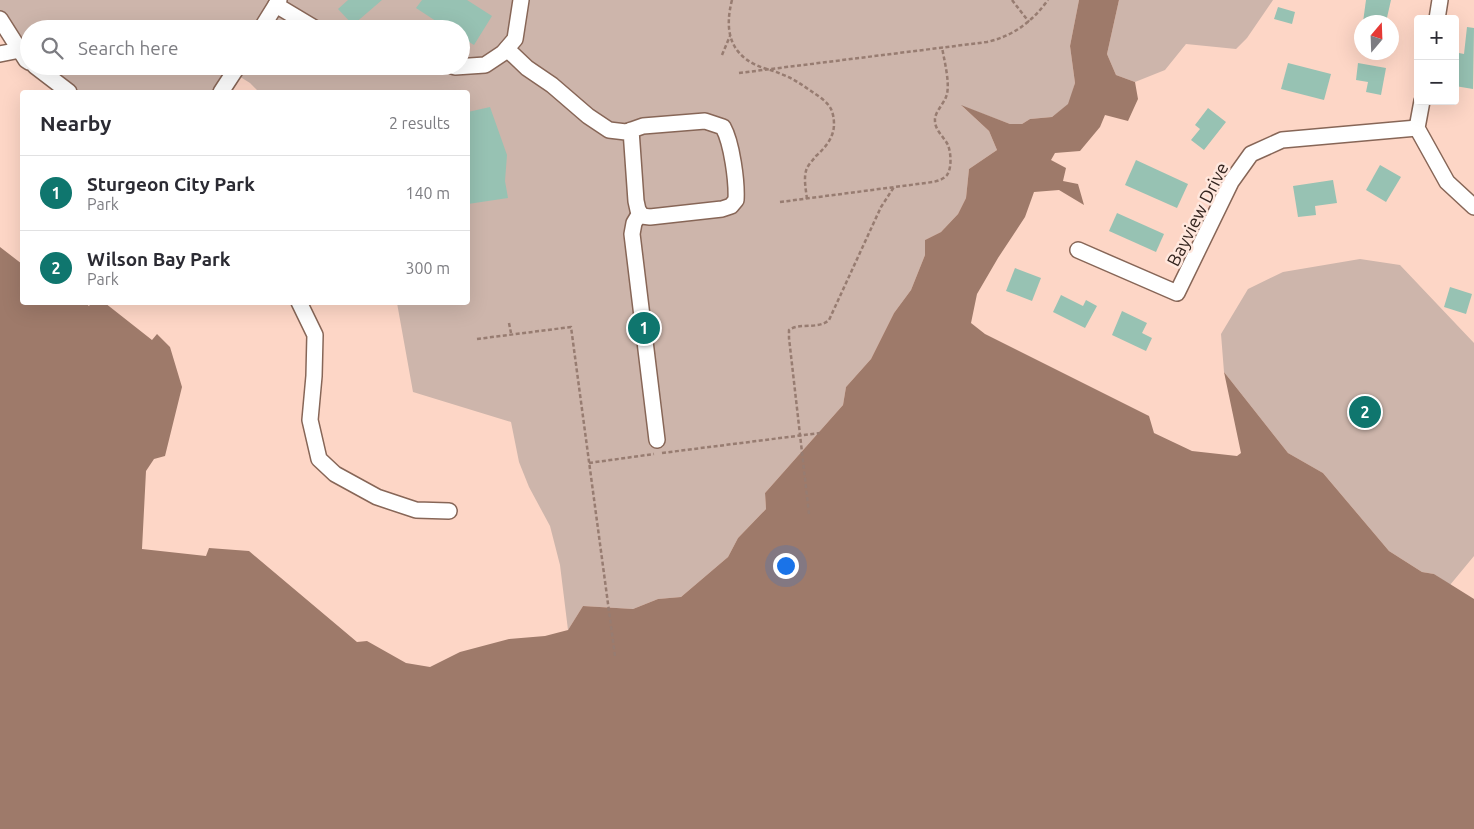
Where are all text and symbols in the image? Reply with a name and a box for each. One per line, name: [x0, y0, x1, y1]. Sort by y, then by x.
north arrow: [1354, 15, 1399, 60]
map controls: [1414, 15, 1459, 105]
button: +: [1414, 15, 1459, 60]
search box: [20, 20, 470, 75]
icon: search: [38, 34, 66, 62]
text: Search here: [78, 37, 178, 59]
button: −: [1414, 60, 1459, 105]
text: Nearby: [40, 111, 111, 135]
text: 2 results: [389, 114, 450, 132]
street label: Bayview Drive: [1162, 159, 1232, 269]
text: Sturgeon City Park: [87, 173, 255, 195]
text: 1: [51, 184, 61, 202]
text: 140 m: [405, 184, 450, 202]
text: Park: [87, 195, 119, 213]
text: Wilson Bay Park: [87, 248, 231, 270]
text: 2: [51, 259, 61, 277]
text: 300 m: [405, 259, 450, 277]
text: Park: [87, 270, 119, 288]
pin: 1: [628, 309, 660, 347]
pin: 2: [1349, 393, 1381, 431]
your location: [773, 553, 799, 579]

